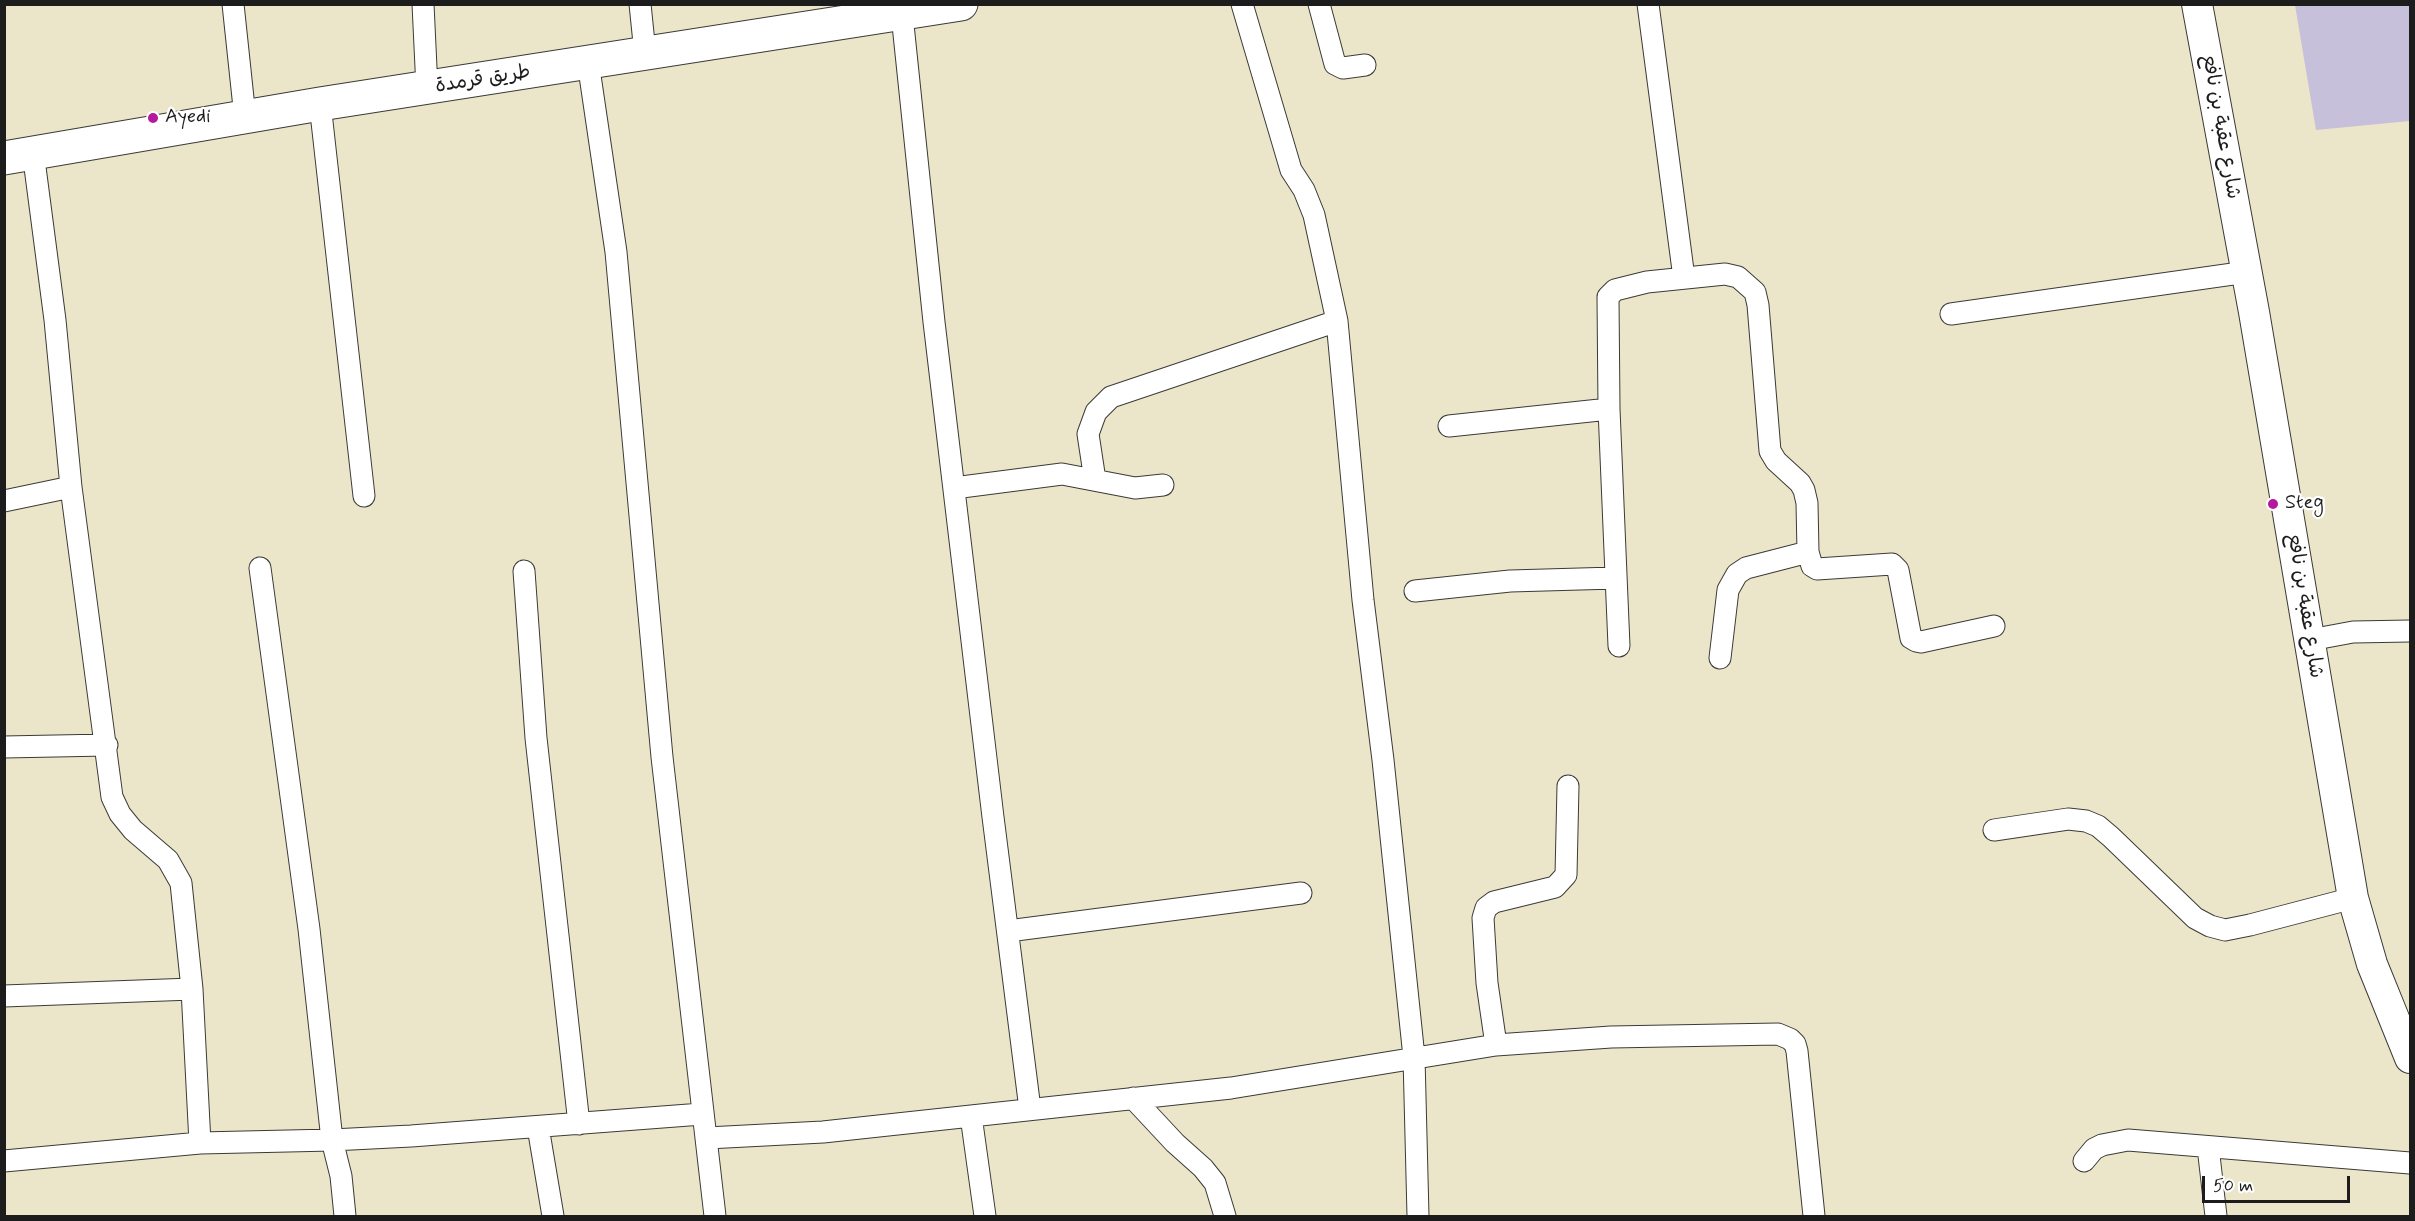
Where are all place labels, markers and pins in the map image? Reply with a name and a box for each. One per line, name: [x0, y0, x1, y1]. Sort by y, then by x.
place label: Ayedi: [165, 106, 211, 130]
marker: Ayedi: [146, 111, 160, 125]
place label: Steg: [2285, 492, 2324, 516]
marker: Steg: [2266, 497, 2280, 511]

